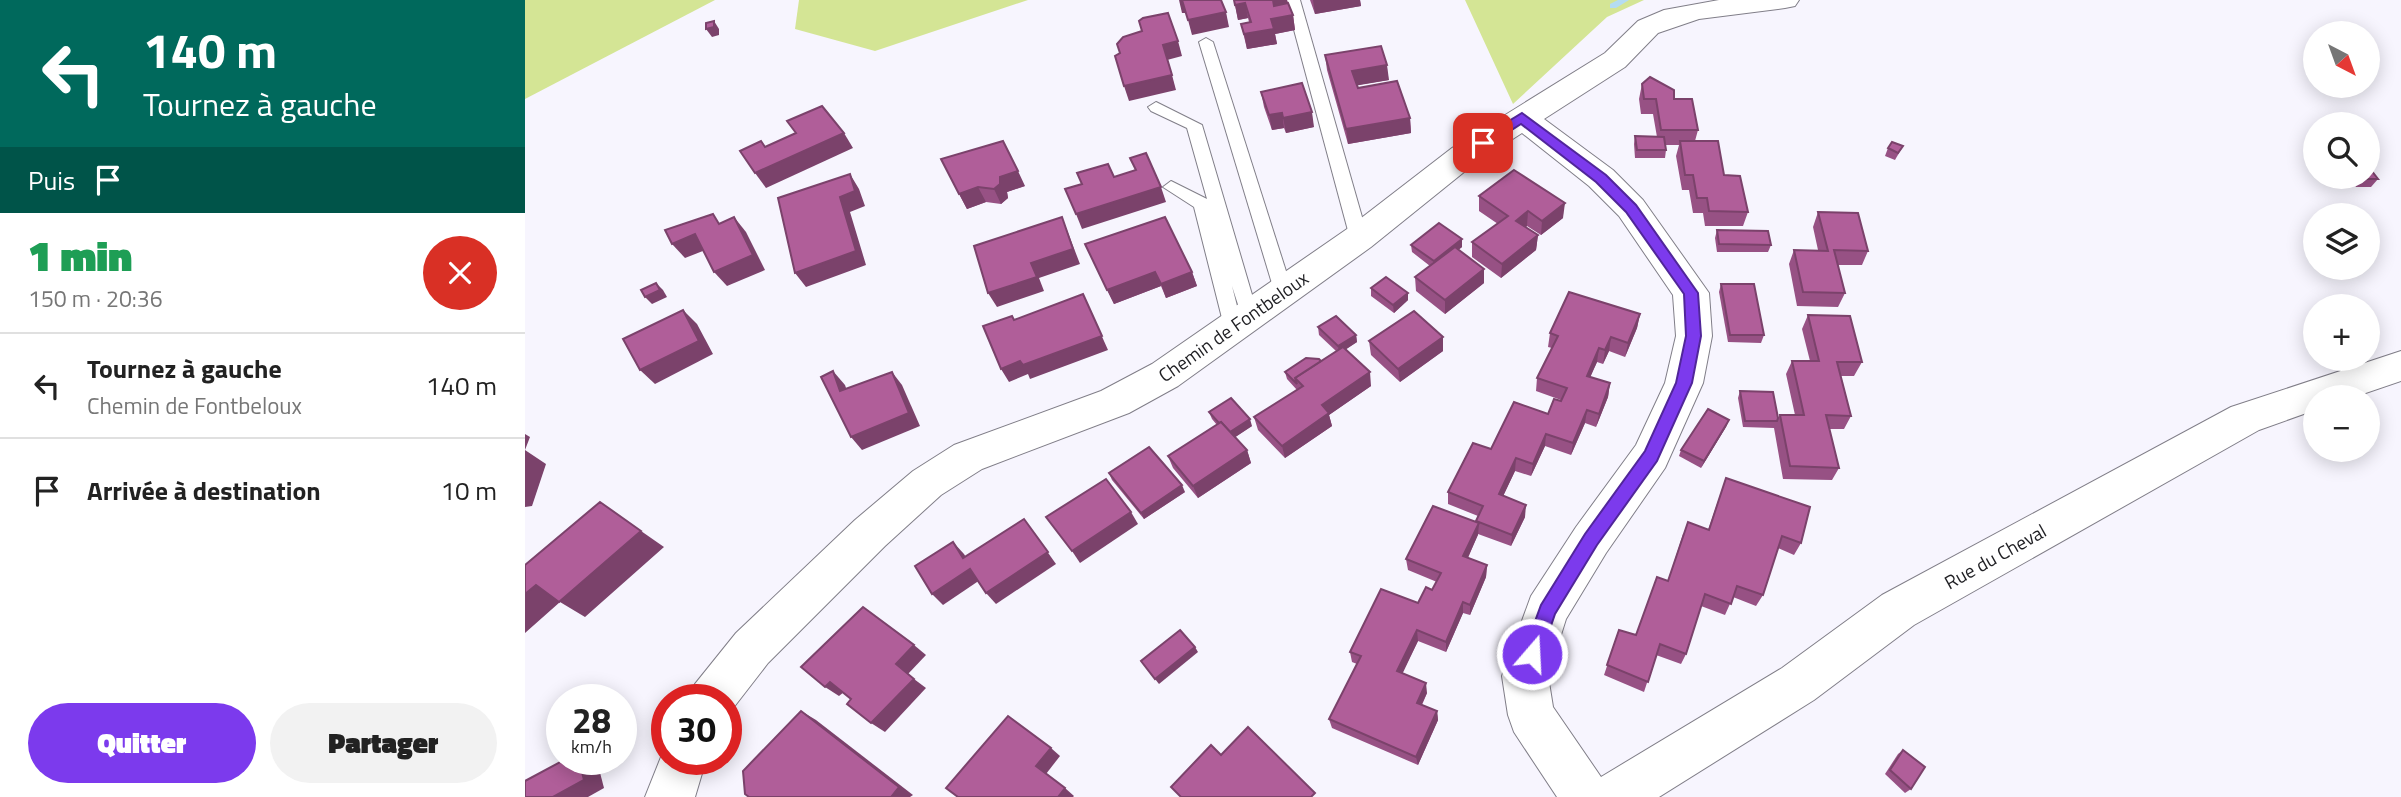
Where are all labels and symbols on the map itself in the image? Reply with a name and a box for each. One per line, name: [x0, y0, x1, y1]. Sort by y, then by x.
north arrow: [2303, 21, 2380, 98]
pin: [1453, 113, 1513, 173]
street label: Chemin de Fontbeloux: [1152, 263, 1314, 389]
street label: Rue du Cheval: [1939, 516, 2051, 596]
position arrow: [1495, 617, 1569, 691]
speed limit sign: 30: [651, 684, 742, 775]

